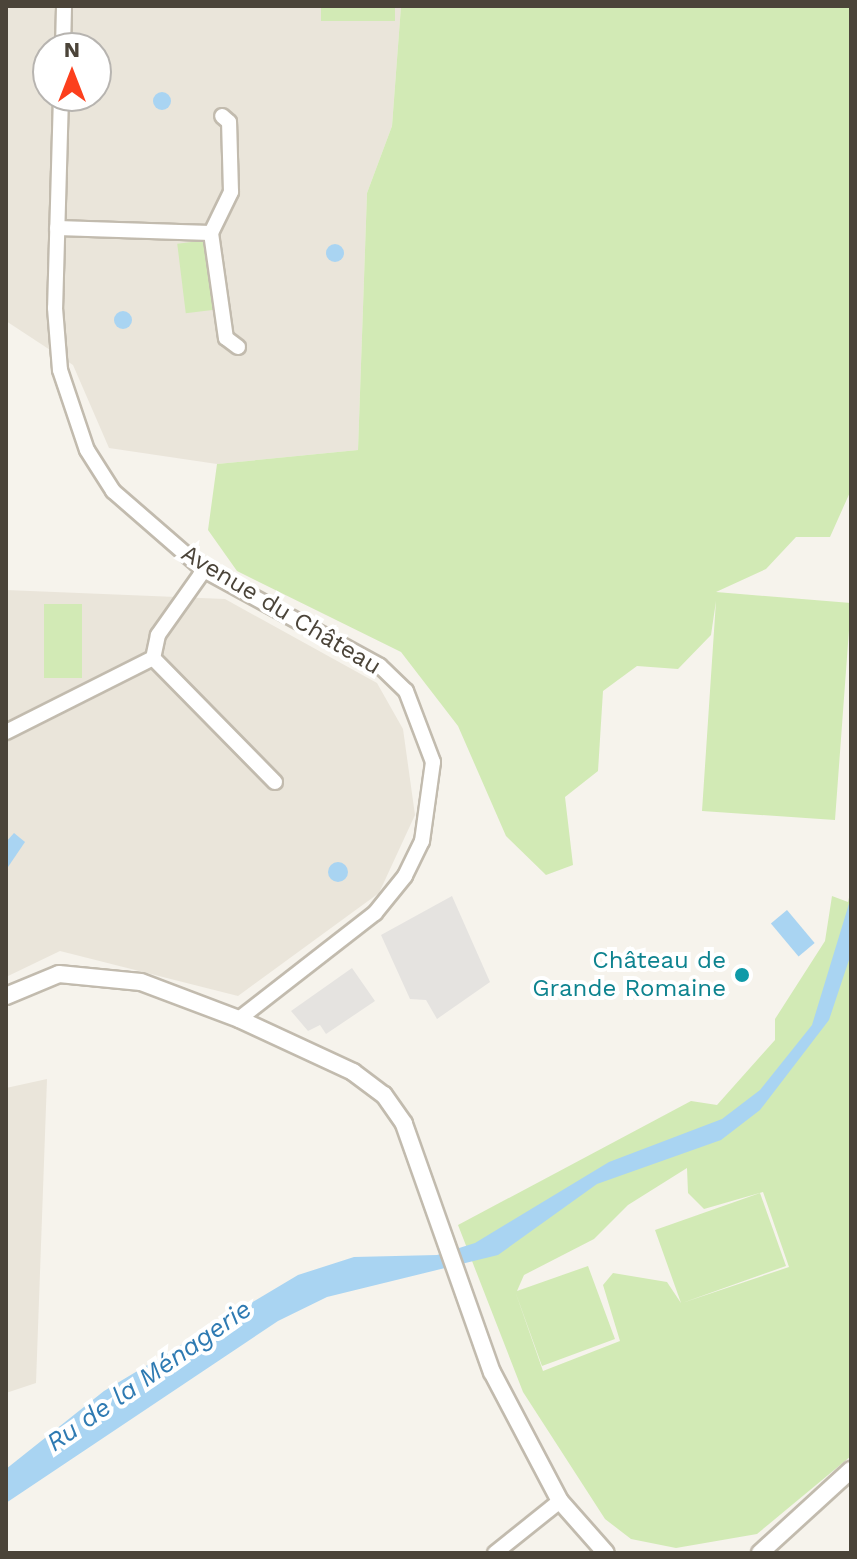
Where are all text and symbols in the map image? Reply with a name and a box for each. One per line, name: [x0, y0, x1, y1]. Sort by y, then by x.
north arrow: [32, 32, 112, 112]
text: N: [64, 37, 80, 62]
street label: Avenue du Château: [176, 539, 386, 681]
place label: Château de Grande Romaine: [532, 947, 726, 1003]
marker: Château de Grande Romaine: [733, 966, 751, 984]
water label: Ru de la Ménagerie: [41, 1294, 257, 1458]

